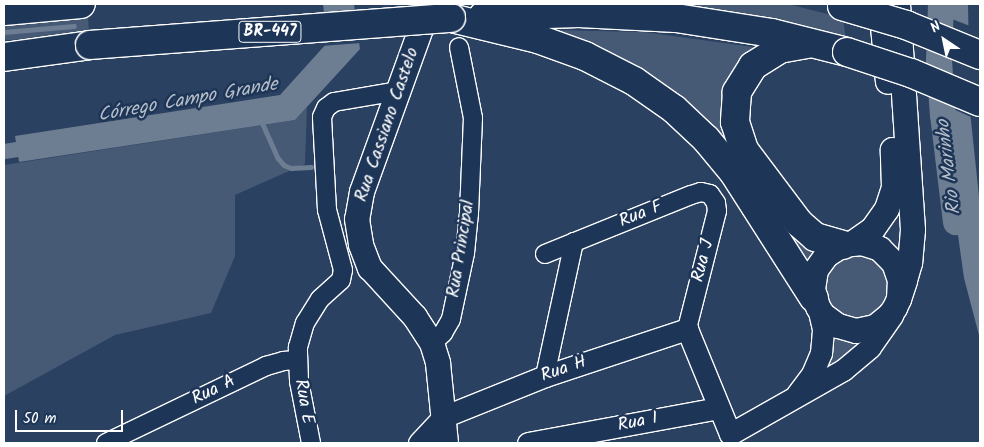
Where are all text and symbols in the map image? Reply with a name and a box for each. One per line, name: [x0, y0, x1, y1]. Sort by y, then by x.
north arrow: [919, 15, 969, 65]
text: N: [926, 16, 945, 39]
road number: BR-447: [238, 18, 302, 46]
street label: Rua Cassiano Castelo: [351, 45, 425, 205]
water label: Córrego Campo Grande: [96, 74, 280, 128]
water label: Rio Marinho: [933, 118, 967, 216]
street label: Rua F: [616, 197, 666, 233]
street label: Rua Principal: [444, 199, 480, 299]
street label: Rua J: [688, 237, 720, 285]
street label: Rua H: [538, 352, 590, 388]
street label: Rua A: [189, 371, 239, 411]
street label: Rua E: [288, 378, 318, 426]
scale bar: [18, 400, 125, 432]
text: 50 m: [23, 407, 57, 431]
street label: Rua I: [616, 409, 660, 437]

